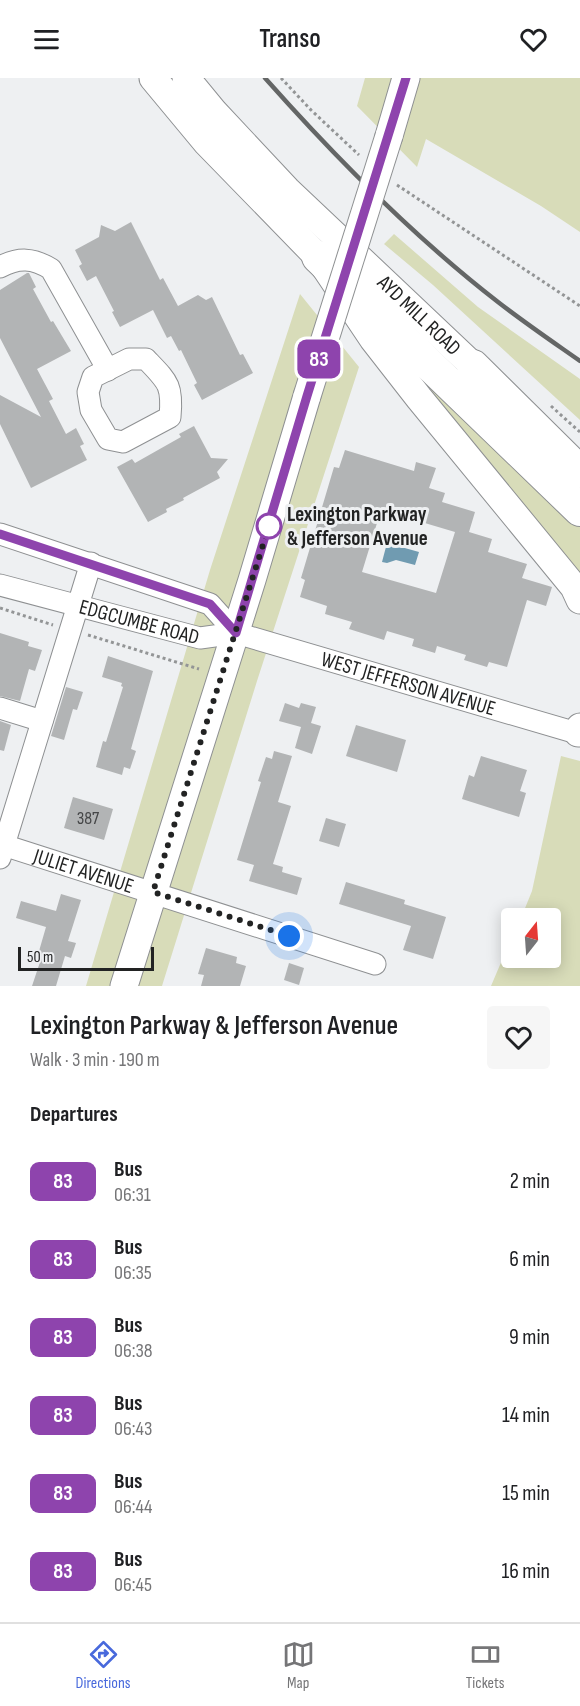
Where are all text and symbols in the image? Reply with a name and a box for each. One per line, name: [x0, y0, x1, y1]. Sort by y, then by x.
icon: menu: [30, 23, 63, 56]
text: Transo: [259, 23, 321, 55]
icon: heart: [517, 23, 550, 56]
street label: AYD MILL ROAD: [372, 269, 466, 360]
line badge: 83: [292, 340, 346, 378]
text: 83: [309, 347, 329, 372]
place label: Lexington Parkway & Jefferson Avenue: [287, 502, 428, 551]
marker: Lexington Parkway & Jefferson Avenue: [256, 513, 282, 539]
street label: EDGCUMBE ROAD: [76, 594, 202, 650]
street label: WEST JEFFERSON AVENUE: [318, 646, 499, 721]
house number: 387: [77, 808, 100, 829]
street label: JULIET AVENUE: [30, 843, 137, 899]
north arrow: [501, 908, 561, 968]
map controls: [501, 908, 561, 968]
your location: [274, 921, 304, 951]
scale bar: [18, 944, 154, 971]
text: 50 m: [27, 948, 53, 967]
button: heart: [487, 1006, 550, 1069]
text: Lexington Parkway & Jefferson Avenue: [30, 1009, 398, 1042]
text: Walk · 3 min · 190 m: [30, 1048, 160, 1072]
text: Departures: [30, 1101, 118, 1128]
text: Bus: [114, 1156, 143, 1183]
text: 2 min: [510, 1168, 550, 1195]
text: 83: [53, 1169, 73, 1194]
text: 06:31: [114, 1183, 151, 1207]
text: Bus: [114, 1234, 143, 1261]
text: 6 min: [509, 1246, 550, 1273]
text: 83: [53, 1247, 73, 1272]
text: 06:35: [114, 1261, 152, 1285]
text: Bus: [114, 1312, 143, 1339]
text: 9 min: [509, 1324, 550, 1351]
text: 83: [53, 1325, 73, 1350]
text: 06:38: [114, 1339, 153, 1363]
text: Bus: [114, 1390, 143, 1417]
text: 14 min: [502, 1402, 550, 1429]
text: 83: [53, 1403, 73, 1428]
text: 06:43: [114, 1417, 152, 1441]
text: Bus: [114, 1468, 143, 1495]
text: 15 min: [502, 1480, 550, 1507]
text: 83: [53, 1481, 73, 1506]
text: 06:44: [114, 1495, 152, 1519]
text: Bus: [114, 1546, 143, 1573]
text: 16 min: [502, 1558, 550, 1585]
text: 83: [53, 1559, 73, 1584]
text: 06:45: [114, 1573, 152, 1597]
tab: Directions: [76, 1638, 131, 1693]
tab: Map: [282, 1638, 315, 1693]
tab: Tickets: [466, 1638, 504, 1693]

